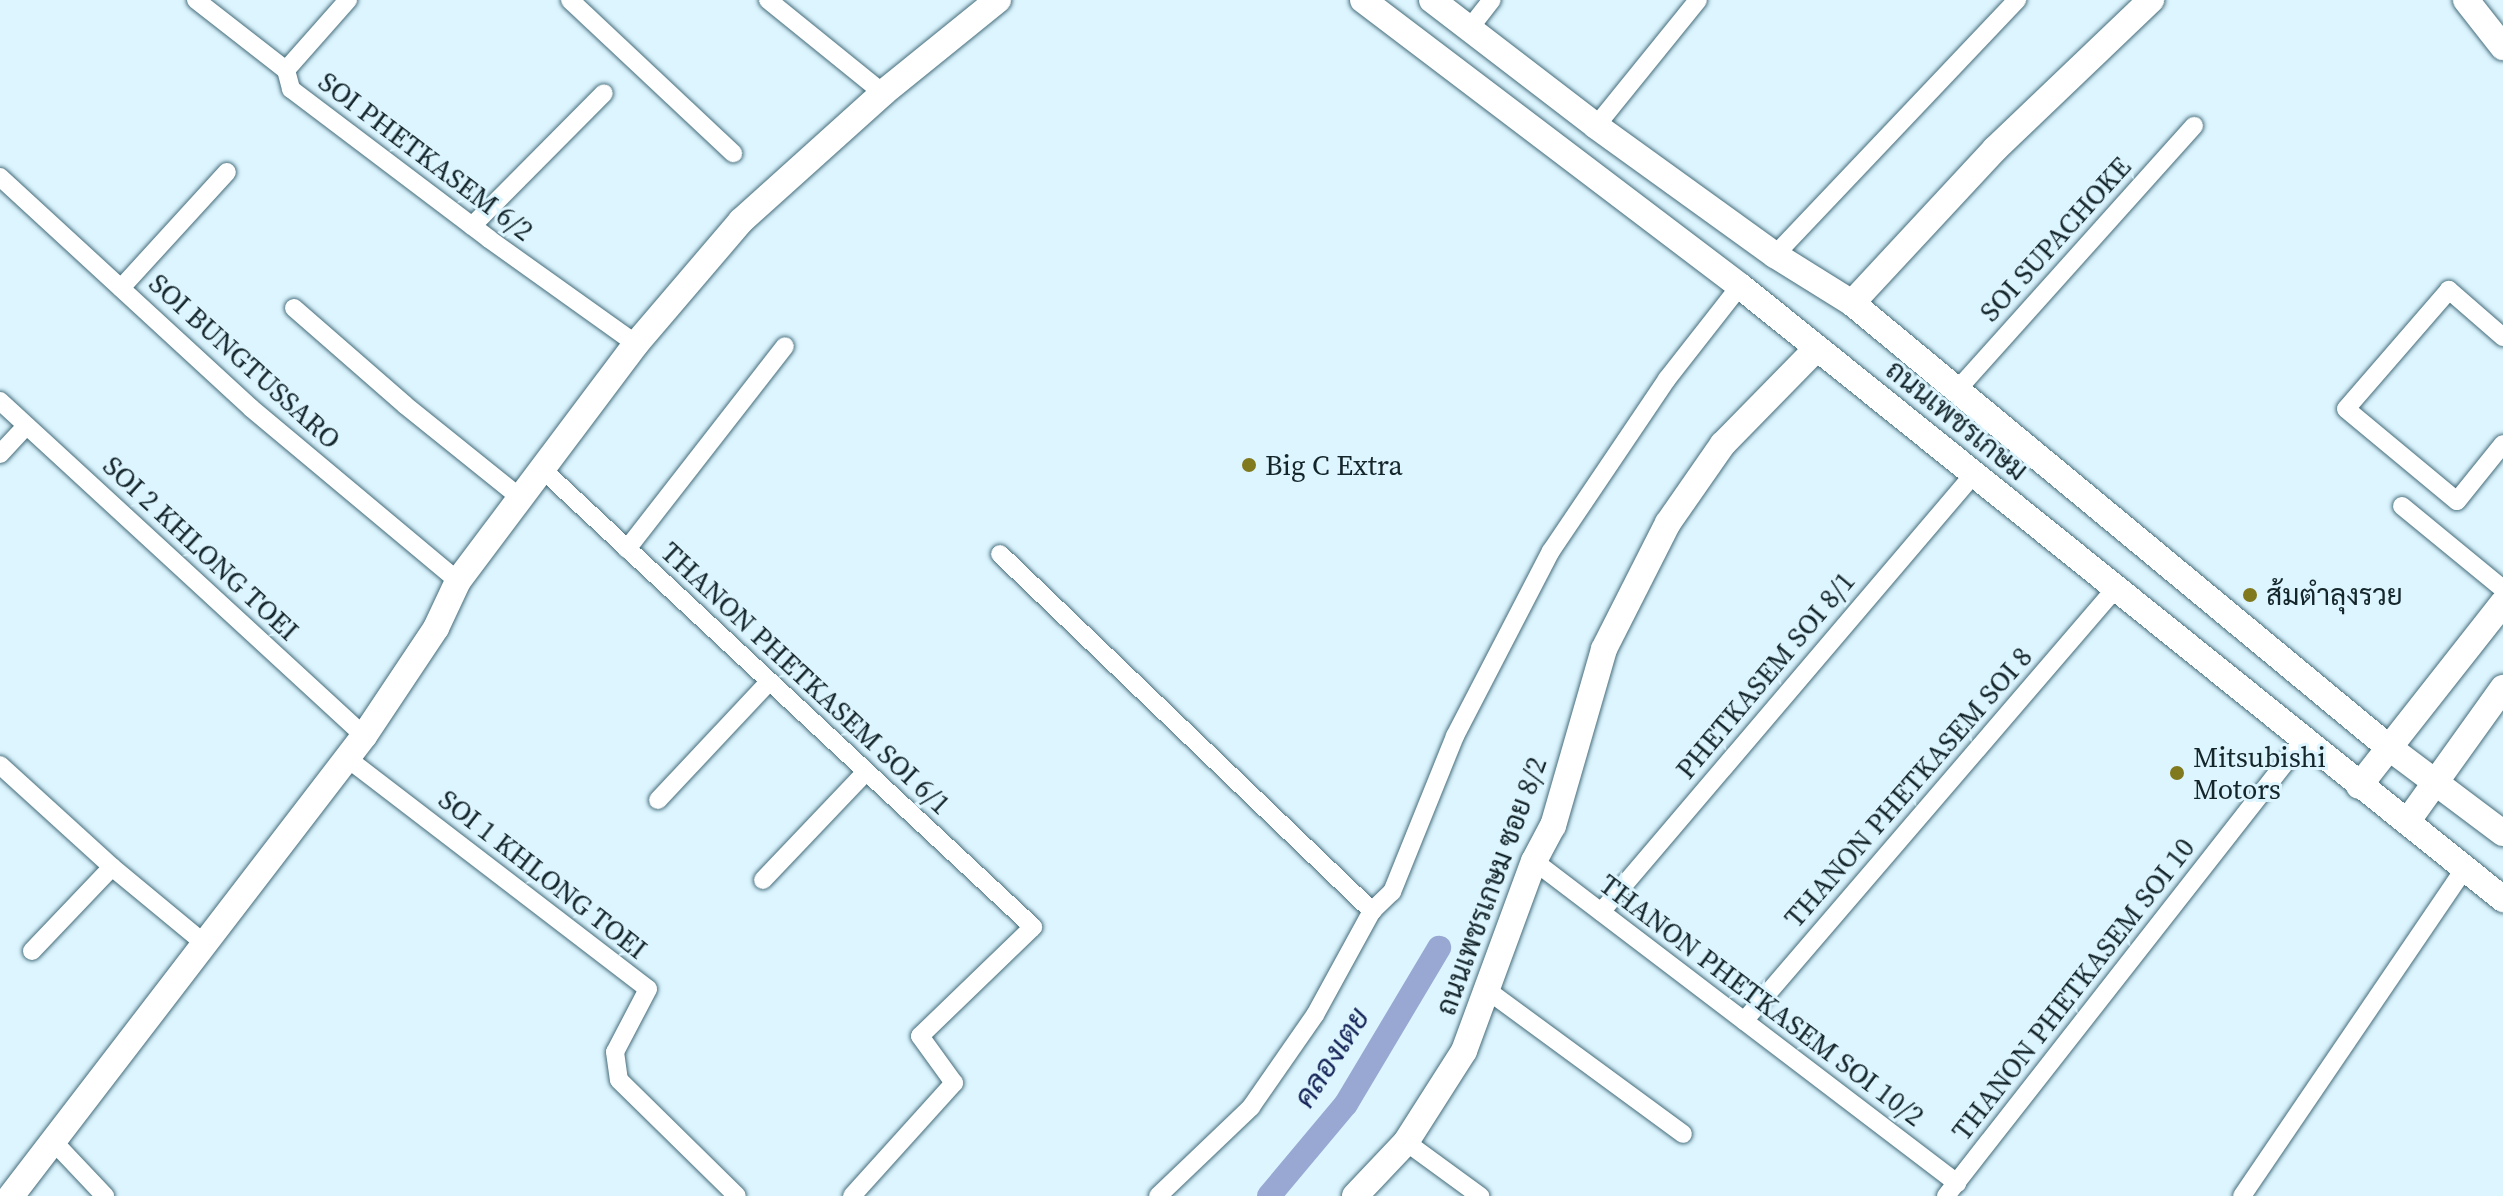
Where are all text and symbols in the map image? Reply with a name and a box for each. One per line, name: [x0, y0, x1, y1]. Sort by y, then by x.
street label: SOI PHETKASEM 6/2: [312, 64, 540, 248]
street label: SOI SUPACHOKE: [1972, 150, 2138, 328]
street label: SOI BUNGTUSSARO: [142, 266, 348, 456]
street label: ถนนเพชรเกษม: [1879, 353, 2035, 487]
place label: Big C Extra: [1265, 448, 1403, 482]
street label: SOI 2 KHLONG TOEI: [96, 449, 306, 647]
marker: Big C Extra: [1240, 456, 1258, 474]
street label: THANON PHETKASEM SOI 6/1: [654, 535, 958, 821]
street label: PHETKASEM SOI 8/1: [1669, 565, 1861, 785]
place label: ส้มตำลุงรวย: [2266, 578, 2403, 612]
marker: ส้มตำลุงรวย: [2241, 586, 2259, 604]
street label: THANON PHETKASEM SOI 8: [1777, 640, 2039, 934]
place label: Mitsubishi Motors: [2193, 740, 2326, 806]
street label: ถนนเพชรเกษม ซอย 8/2: [1429, 752, 1553, 1020]
marker: Mitsubishi Motors: [2168, 764, 2186, 782]
street label: SOI 1 KHLONG TOEI: [432, 782, 654, 966]
street label: THANON PHETKASEM SOI 10: [1945, 831, 2201, 1147]
street label: THANON PHETKASEM SOI 10/2: [1593, 867, 1931, 1133]
water label: คลองเตย: [1287, 1001, 1377, 1115]

